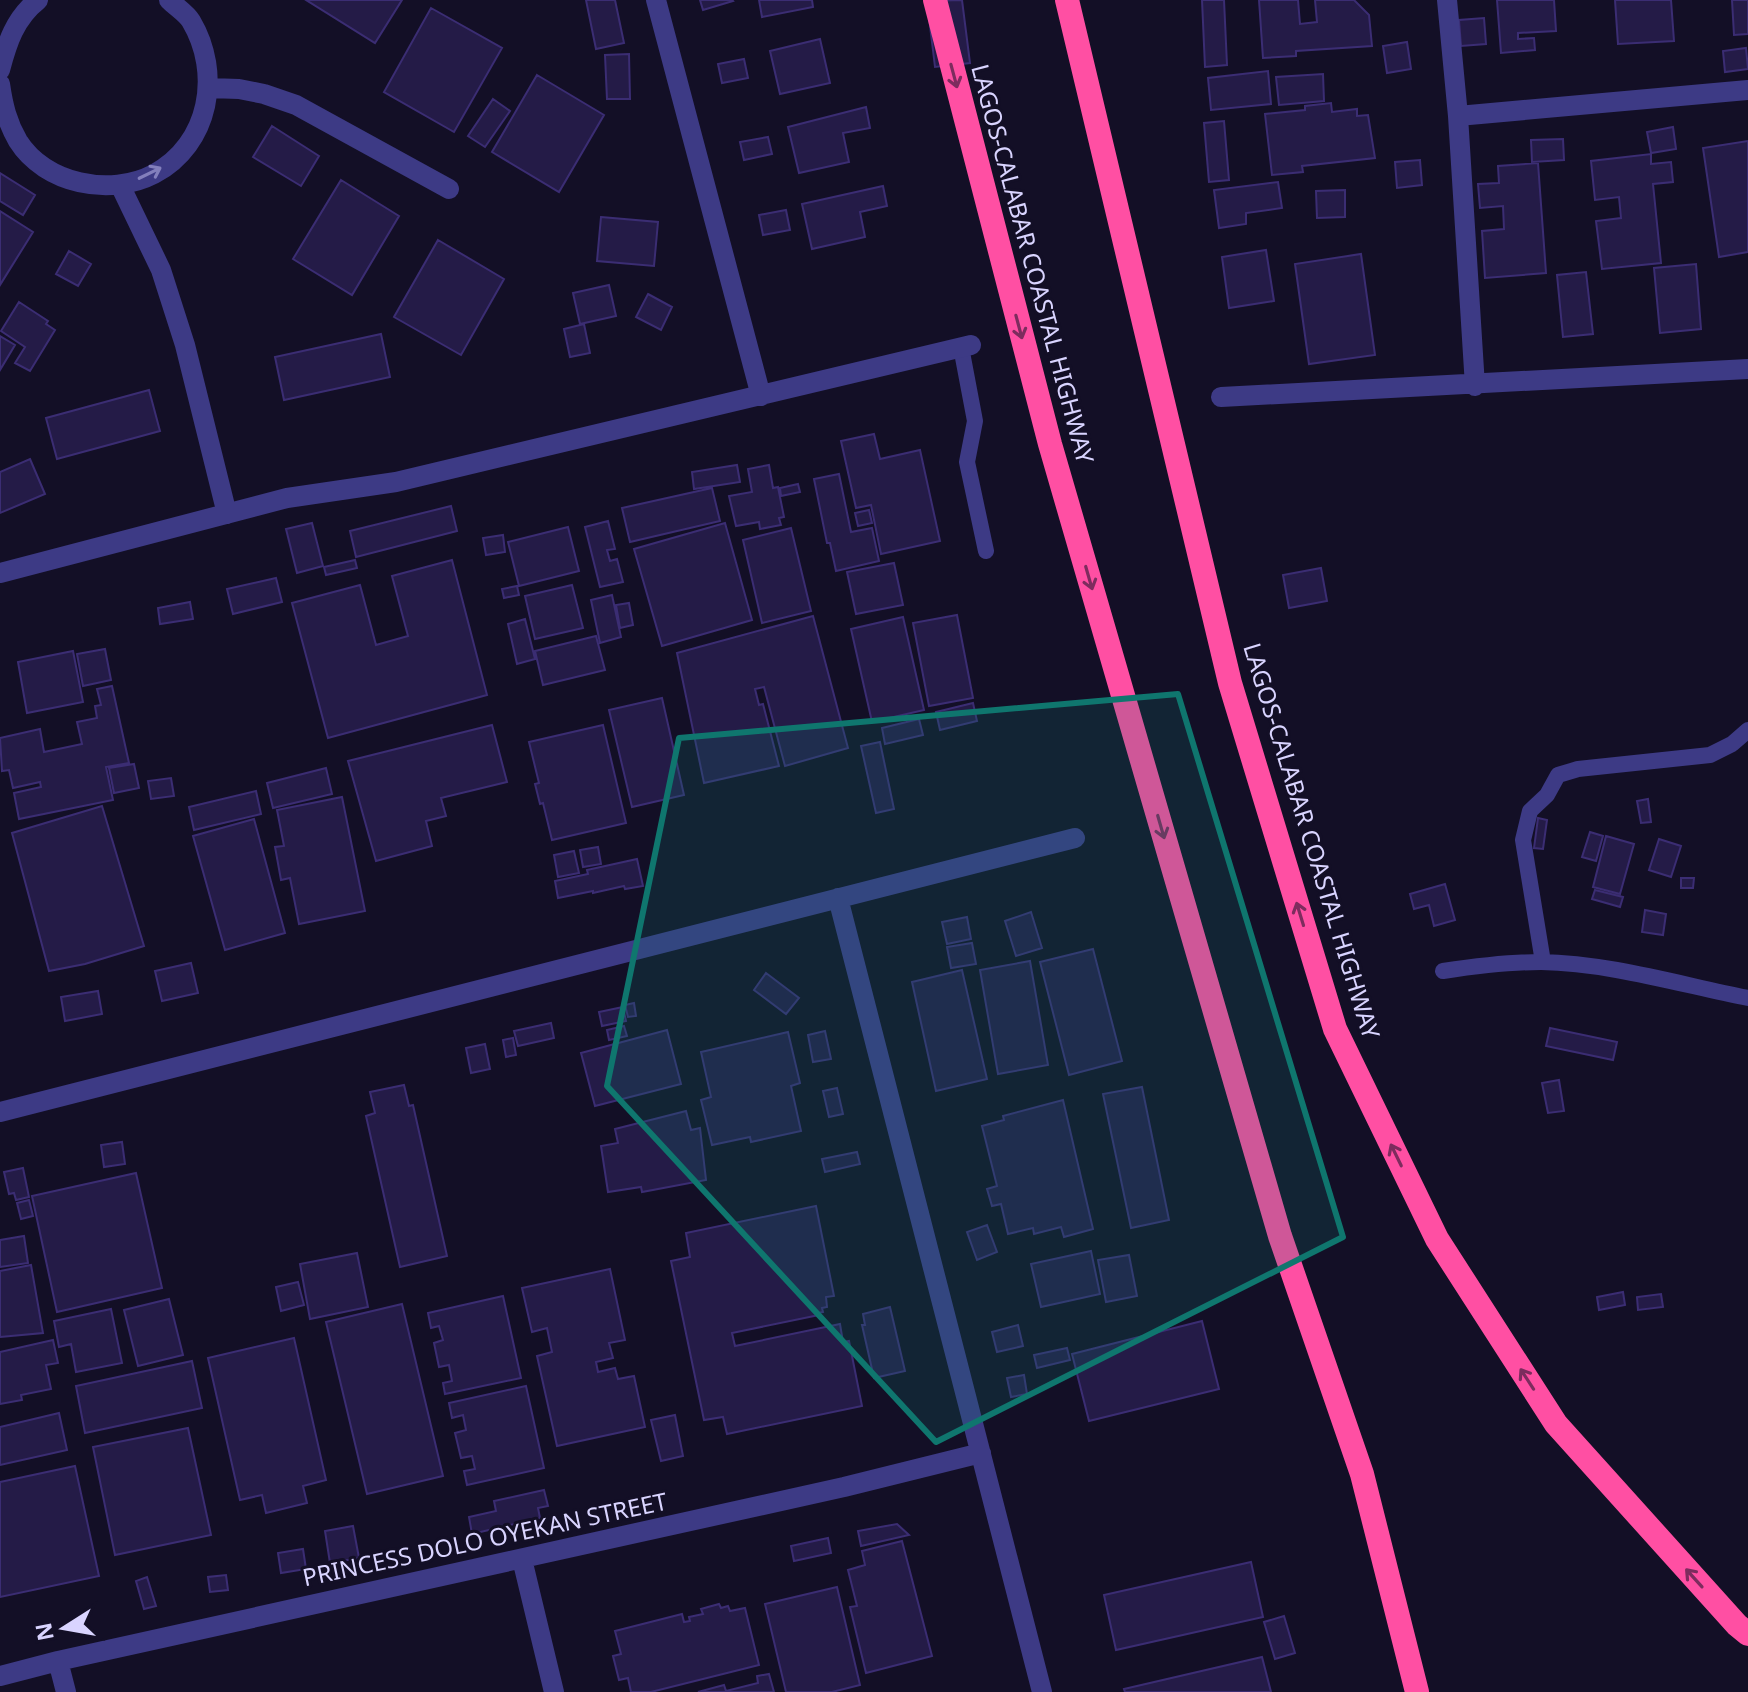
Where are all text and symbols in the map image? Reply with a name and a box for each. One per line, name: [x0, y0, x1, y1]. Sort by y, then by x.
street label: LAGOS-CALABAR COASTAL HIGHWAY: [964, 60, 1103, 467]
one-way arrow: [948, 62, 963, 88]
one-way arrow: [138, 165, 161, 180]
one-way arrow: [1013, 314, 1028, 340]
one-way arrow: [1082, 564, 1097, 590]
street label: LAGOS-CALABAR COASTAL HIGHWAY: [1236, 639, 1389, 1043]
one-way arrow: [1154, 814, 1169, 840]
one-way arrow: [1292, 902, 1307, 928]
one-way arrow: [1388, 1144, 1403, 1168]
one-way arrow: [1519, 1368, 1535, 1391]
street label: PRINCESS DOLO OYEKAN STREET: [299, 1484, 671, 1593]
one-way arrow: [1686, 1568, 1704, 1588]
north arrow: [24, 1588, 104, 1668]
text: N: [27, 1620, 60, 1644]

